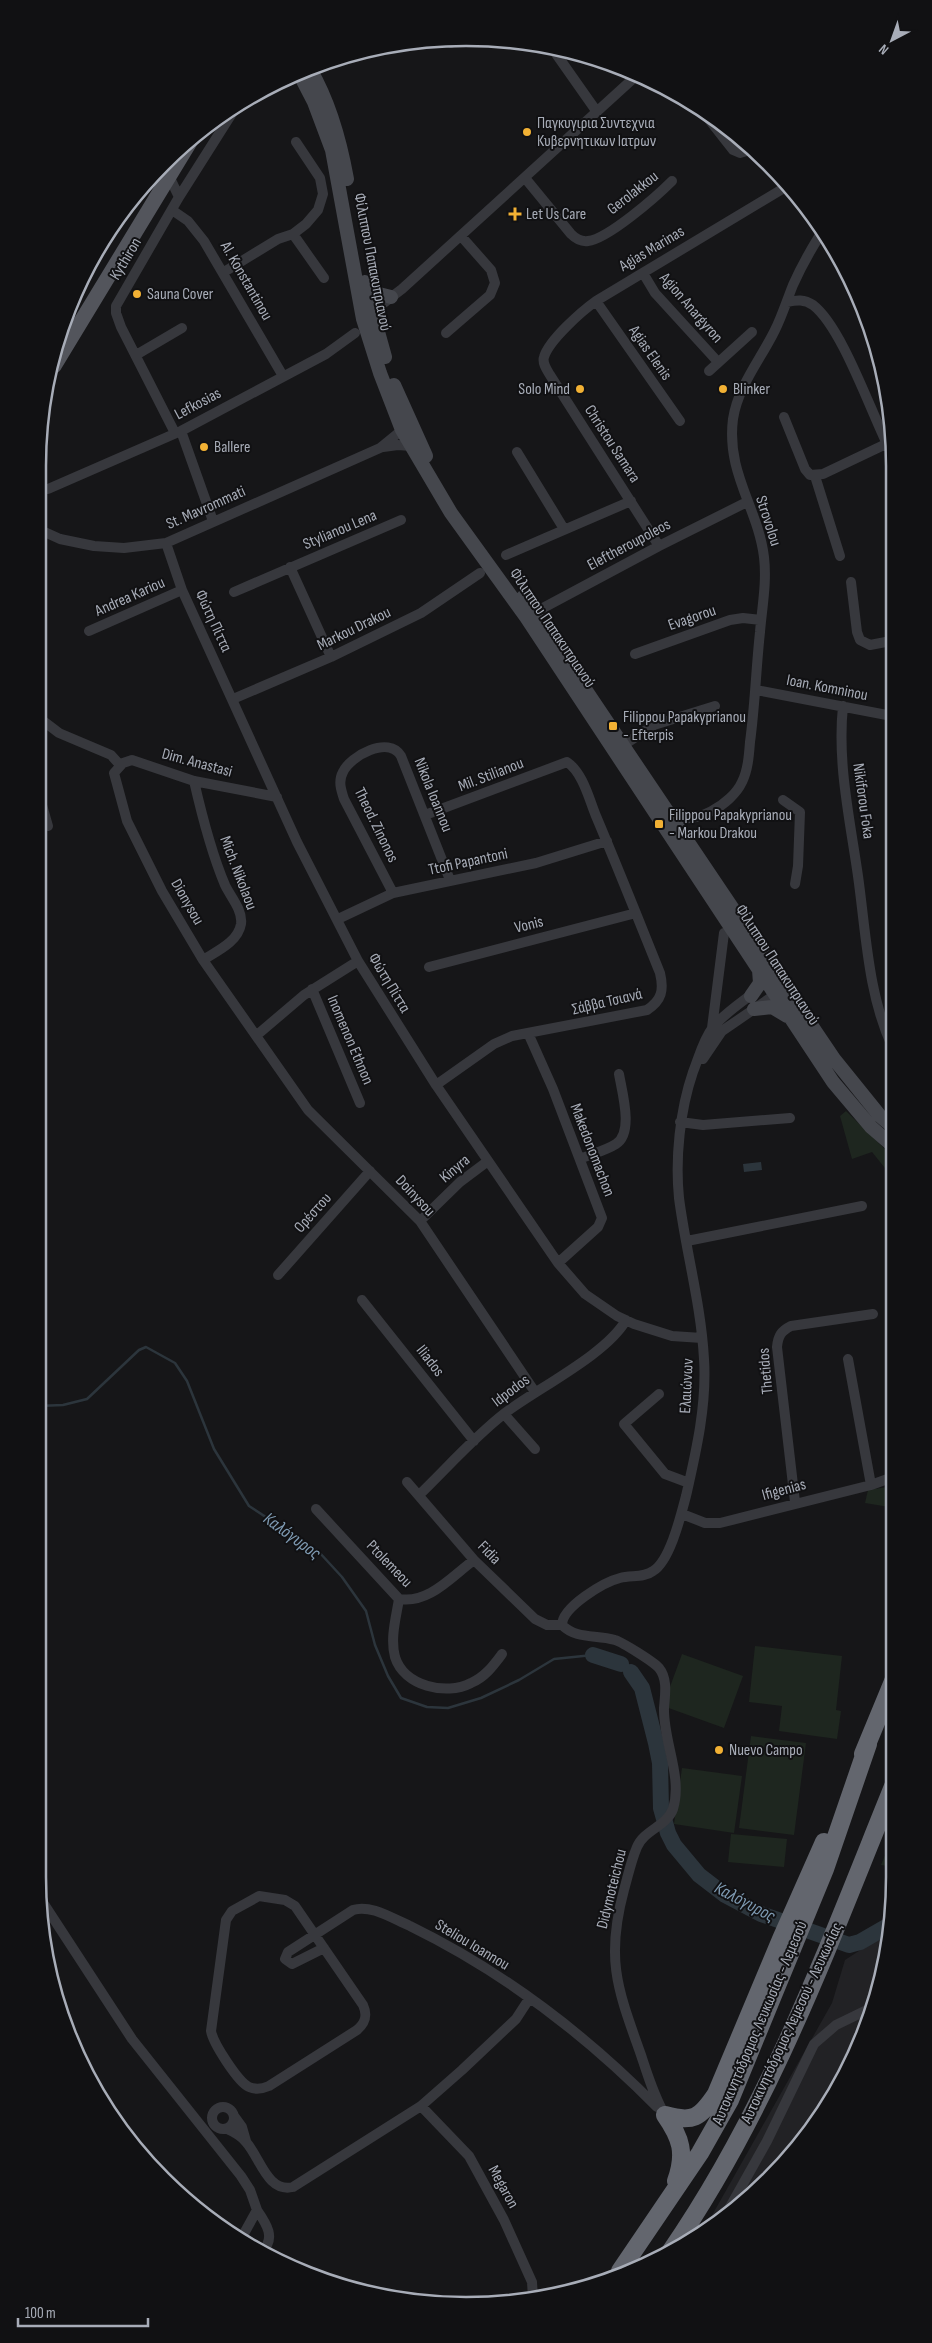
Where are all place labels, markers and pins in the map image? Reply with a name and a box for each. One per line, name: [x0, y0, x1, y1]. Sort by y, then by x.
place label: Παγκυγιρια Συντεχνια Κυβερνητικων Ιατρων: [537, 114, 656, 151]
marker: Παγκυγιρια Συντεχνια Κυβερνητικων Ιατρων: [521, 126, 533, 138]
place label: Let Us Care: [526, 205, 586, 224]
marker: Let Us Care: [508, 207, 522, 221]
place label: Sauna Cover: [147, 285, 214, 304]
marker: Sauna Cover: [131, 288, 143, 300]
place label: Solo Mind: [518, 380, 570, 399]
place label: Blinker: [733, 380, 771, 399]
marker: Solo Mind: [574, 383, 586, 395]
marker: Blinker: [717, 383, 729, 395]
place label: Ballere: [214, 438, 250, 457]
marker: Ballere: [198, 441, 210, 453]
place label: Filippou Papakyprianou - Efterpis: [623, 708, 746, 745]
marker: Filippou Papakyprianou - Efterpis: [607, 720, 619, 732]
place label: Filippou Papakyprianou - Markou Drakou: [669, 806, 792, 843]
marker: Filippou Papakyprianou - Markou Drakou: [653, 818, 665, 830]
place label: Nuevo Campo: [729, 1741, 803, 1760]
marker: Nuevo Campo: [713, 1744, 725, 1756]

